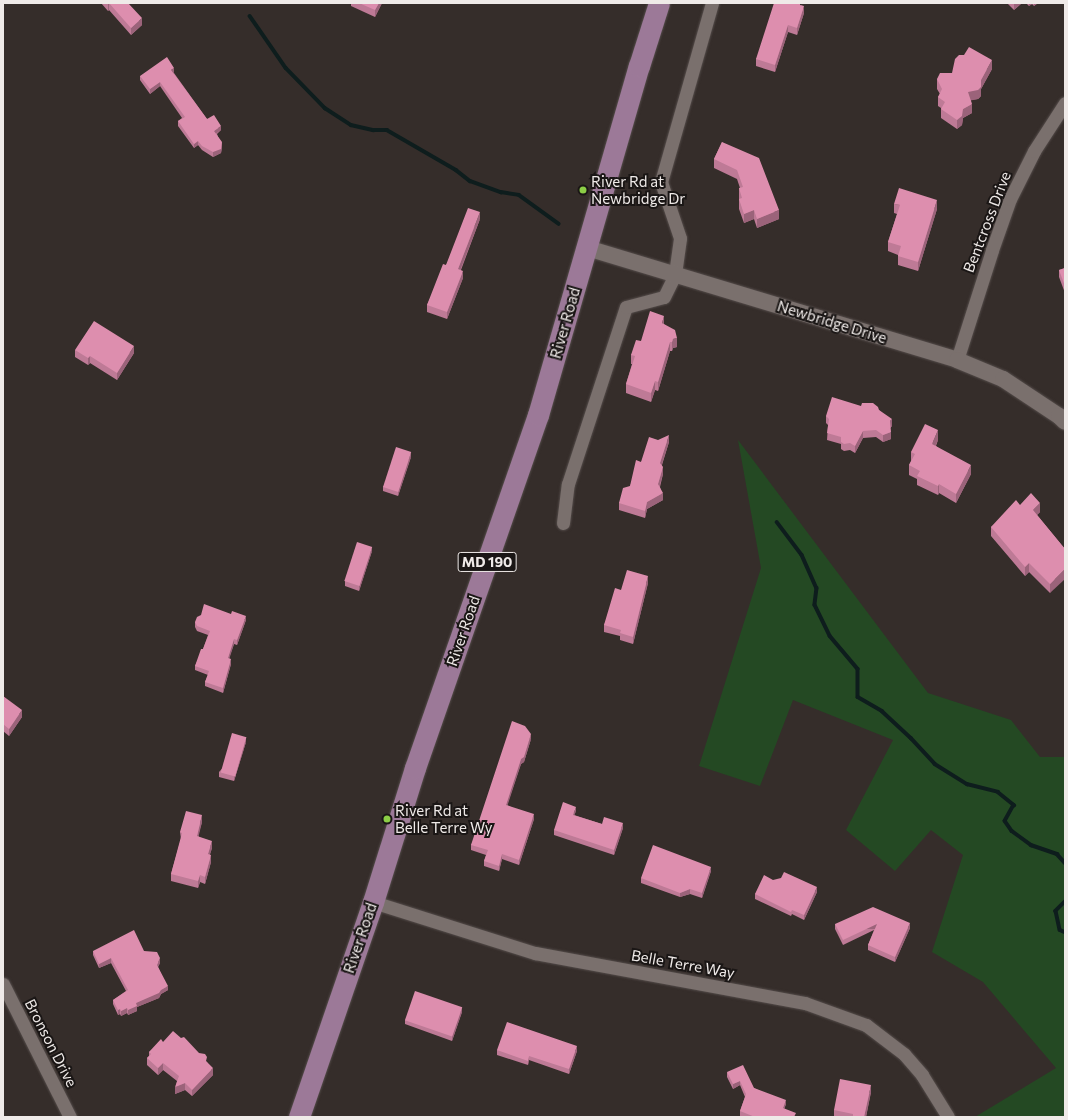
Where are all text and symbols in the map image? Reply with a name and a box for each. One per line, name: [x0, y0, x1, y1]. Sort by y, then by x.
street label: Bentcross Drive: [959, 169, 1015, 275]
place label: River Rd at Newbridge Dr: [591, 172, 685, 207]
marker: River Rd at Newbridge Dr: [578, 185, 588, 195]
street label: River Road: [546, 285, 584, 361]
street label: Newbridge Drive: [775, 297, 889, 347]
road number: MD 190: [457, 550, 517, 574]
street label: River Road: [443, 593, 483, 669]
place label: River Rd at Belle Terre Wy: [395, 801, 492, 836]
marker: River Rd at Belle Terre Wy: [382, 814, 392, 824]
street label: River Road: [340, 900, 380, 976]
street label: Belle Terre Way: [630, 946, 736, 982]
street label: Bronson Drive: [21, 996, 81, 1090]

